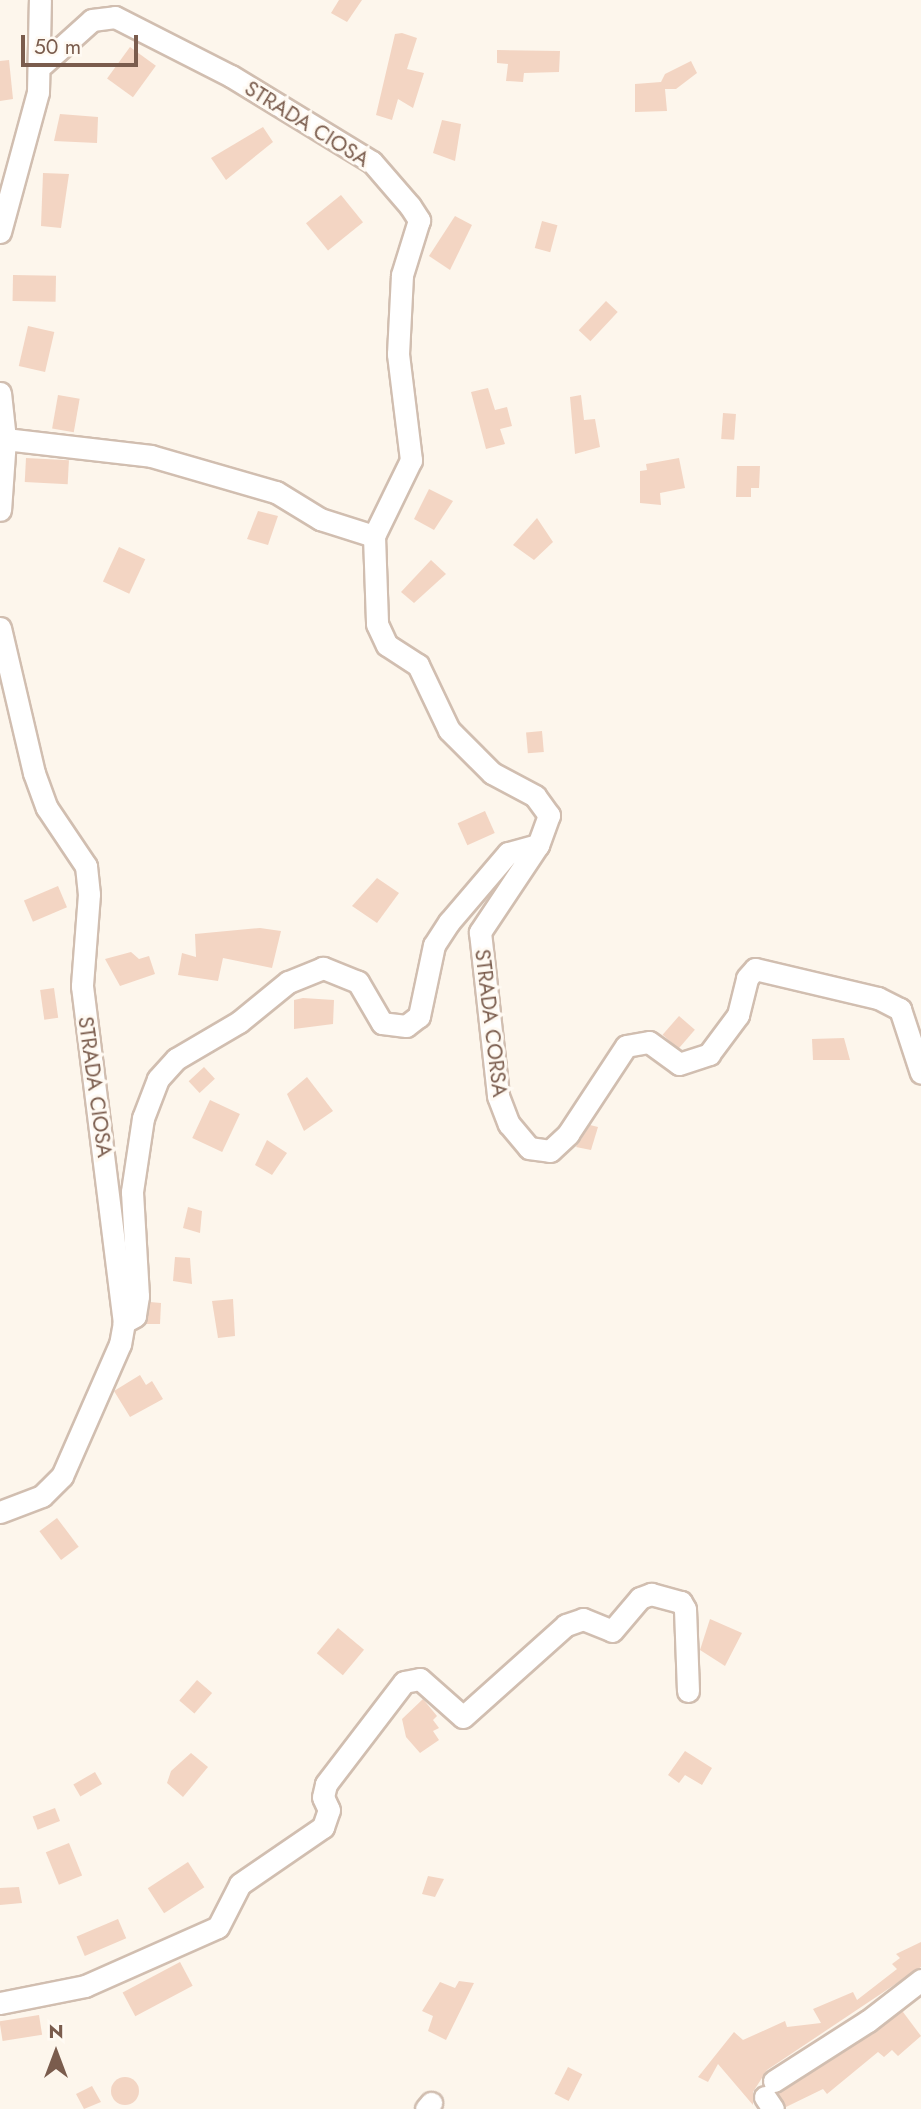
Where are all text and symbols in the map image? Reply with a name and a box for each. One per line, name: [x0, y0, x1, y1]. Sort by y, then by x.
scale bar: [24, 21, 142, 65]
text: 50 m: [34, 32, 81, 62]
street label: STRADA CIOSA: [240, 76, 374, 172]
street label: STRADA CORSA: [469, 948, 513, 1098]
street label: STRADA CIOSA: [73, 1015, 117, 1159]
north arrow: [21, 2018, 91, 2088]
text: N: [48, 2018, 64, 2045]

